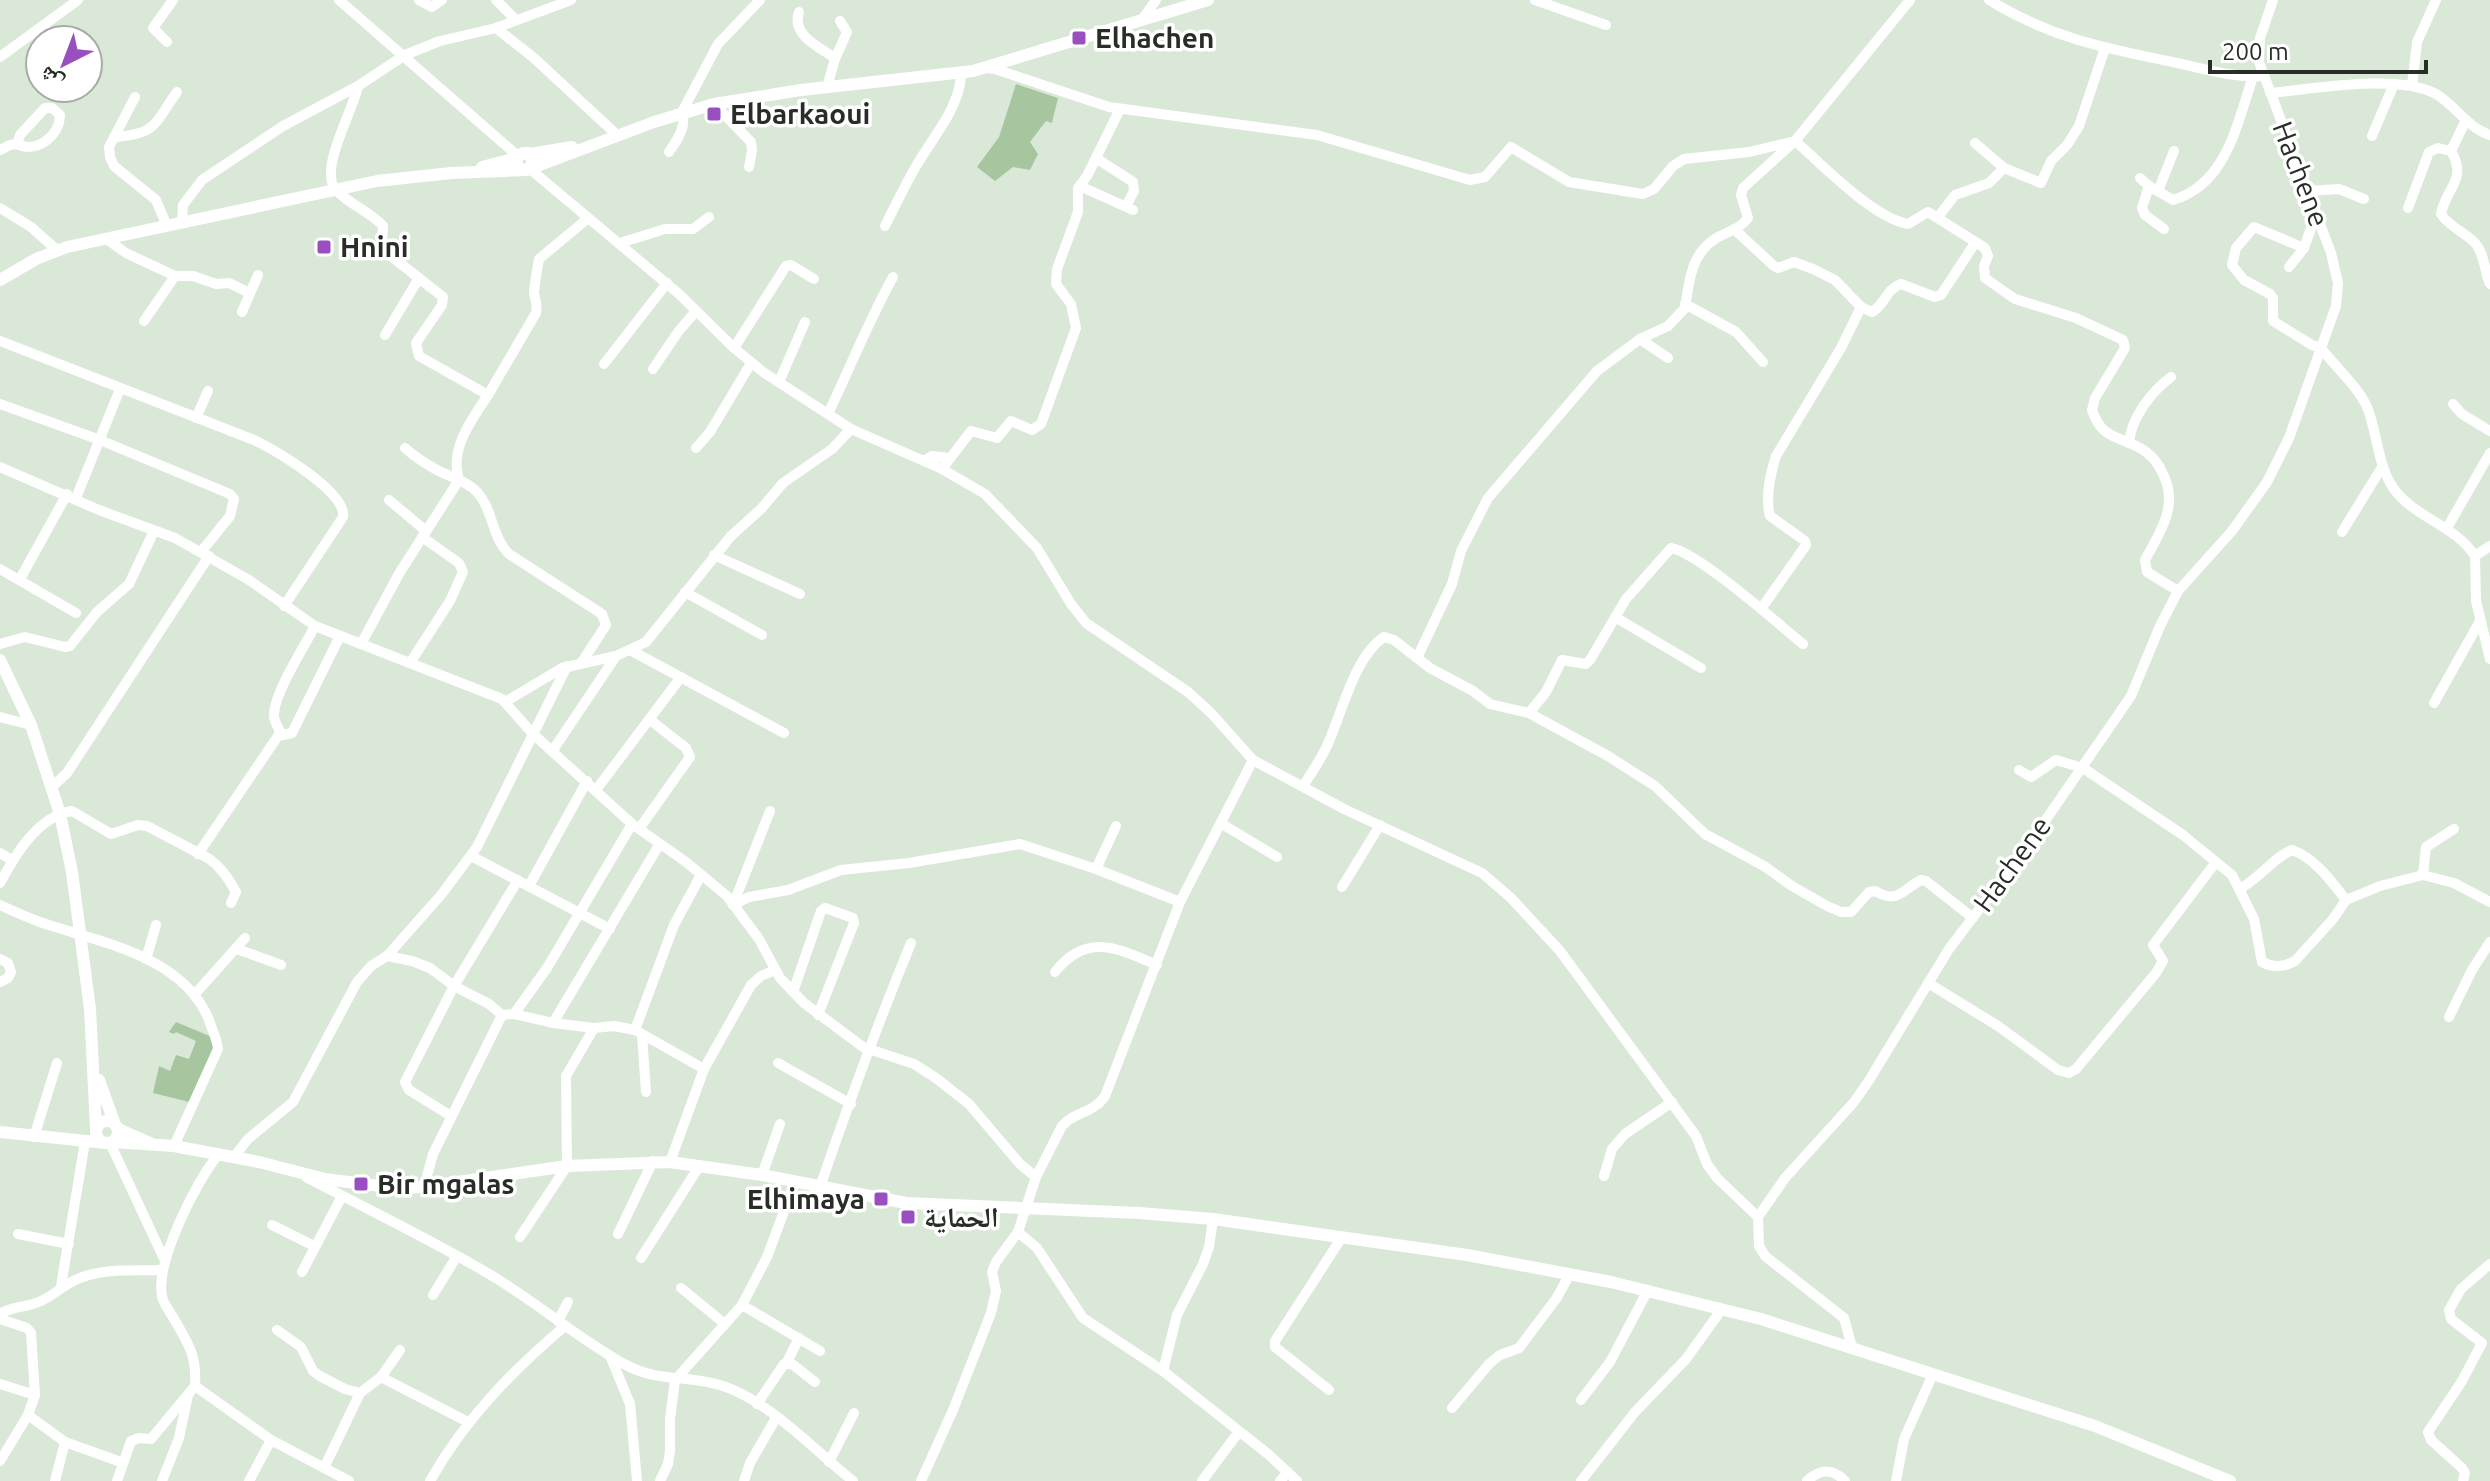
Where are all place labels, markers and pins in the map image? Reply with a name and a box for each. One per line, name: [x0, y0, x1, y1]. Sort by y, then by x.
place label: Elhachen: [1095, 22, 1214, 53]
marker: Elhachen: [1070, 29, 1088, 47]
place label: Elbarkaoui: [730, 98, 870, 129]
marker: Elbarkaoui: [705, 105, 723, 123]
place label: Hnini: [340, 231, 409, 262]
marker: Hnini: [315, 238, 333, 256]
place label: Bir mgalas: [377, 1168, 515, 1199]
marker: Bir mgalas: [352, 1175, 370, 1193]
place label: Elhimaya: [747, 1183, 865, 1214]
marker: Elhimaya: [872, 1190, 890, 1208]
place label: الحماية: [924, 1201, 999, 1234]
marker: الحماية: [899, 1208, 917, 1226]

